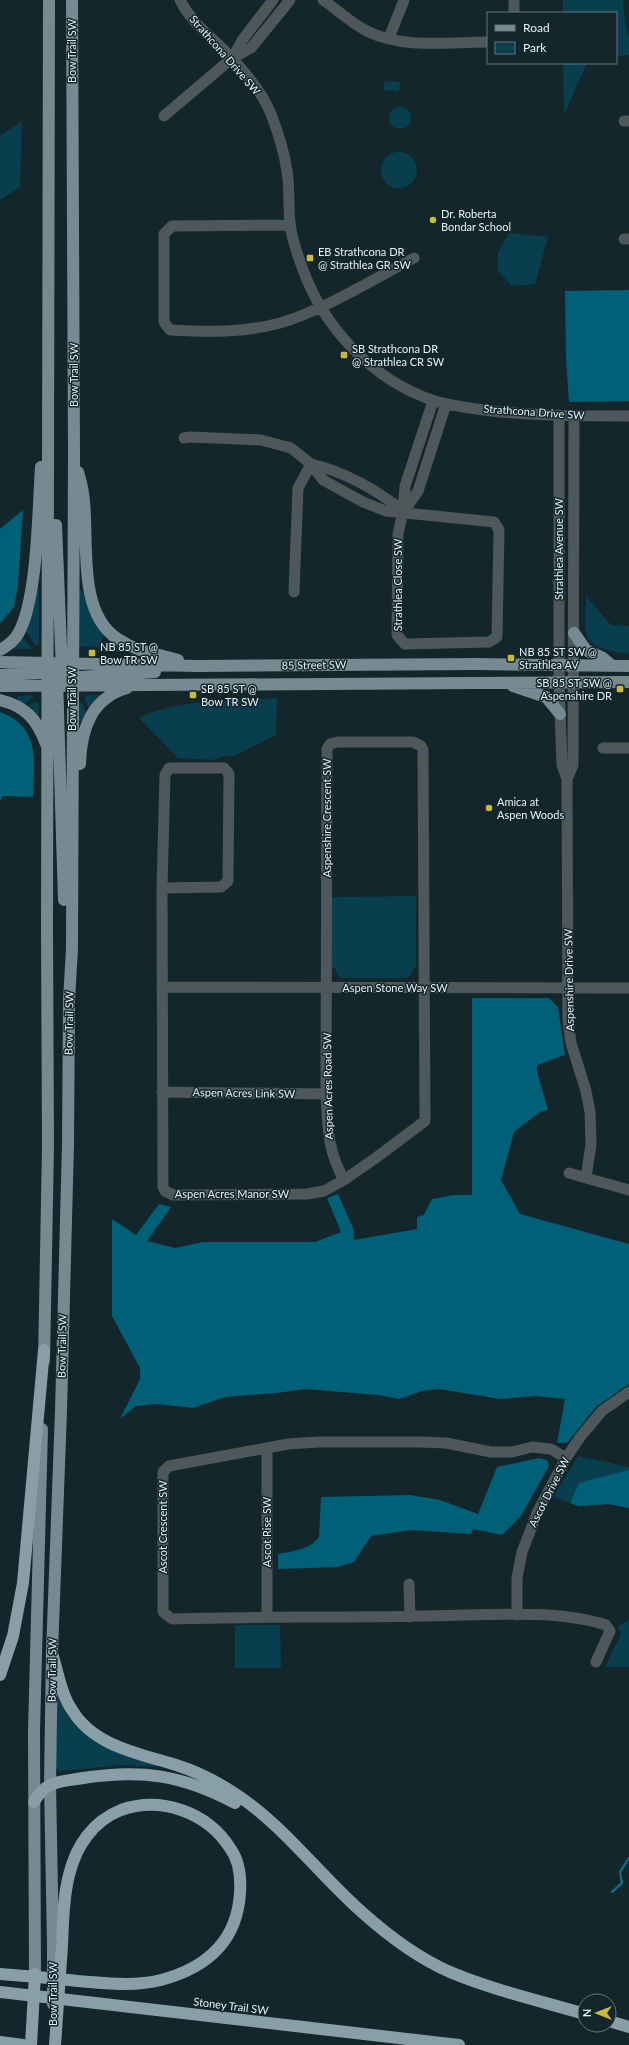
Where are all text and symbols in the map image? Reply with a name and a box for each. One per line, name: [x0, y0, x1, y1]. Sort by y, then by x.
street label: Strathcona Drive SW: [187, 12, 264, 98]
legend: [487, 12, 617, 64]
street label: Bow Trail SW: [65, 18, 78, 83]
text: Road: [523, 20, 550, 35]
text: Park: [523, 40, 547, 55]
place label: Dr. Roberta Bondar School: [441, 207, 511, 233]
marker: Dr. Roberta Bondar School: [428, 215, 438, 225]
place label: EB Strathcona DR @ Strathlea GR SW: [318, 245, 411, 271]
marker: EB Strathcona DR @ Strathlea GR SW: [305, 253, 315, 263]
street label: Bow Trail SW: [67, 342, 80, 407]
place label: SB Strathcona DR @ Strathlea CR SW: [352, 342, 445, 368]
marker: SB Strathcona DR @ Strathlea CR SW: [339, 350, 349, 360]
street label: Strathcona Drive SW: [483, 401, 586, 422]
street label: Strathlea Avenue SW: [552, 497, 565, 600]
street label: Strathlea Close SW: [391, 538, 404, 631]
place label: NB 85 ST @ Bow TR SW: [100, 640, 158, 666]
place label: NB 85 ST SW @ Strathlea AV: [519, 645, 597, 671]
marker: NB 85 ST @ Bow TR SW: [87, 648, 97, 658]
marker: NB 85 ST SW @ Strathlea AV: [506, 653, 516, 663]
street label: 85 Street SW: [282, 657, 347, 672]
street label: Bow Trail SW: [65, 666, 78, 731]
place label: SB 85 ST SW @ Aspenshire DR: [536, 676, 612, 702]
place label: SB 85 ST @ Bow TR SW: [201, 682, 259, 708]
marker: SB 85 ST SW @ Aspenshire DR: [615, 684, 625, 694]
marker: SB 85 ST @ Bow TR SW: [188, 690, 198, 700]
street label: Aspenshire Crescent SW: [320, 758, 333, 878]
place label: Amica at Aspen Woods: [497, 795, 564, 821]
marker: Amica at Aspen Woods: [484, 803, 494, 813]
street label: Aspenshire Drive SW: [561, 928, 576, 1031]
street label: Aspen Stone Way SW: [342, 981, 448, 994]
street label: Bow Trail SW: [61, 990, 76, 1055]
street label: Aspen Acres Road SW: [320, 1032, 335, 1140]
street label: Aspen Acres Link SW: [193, 1085, 296, 1100]
street label: Aspen Acres Manor SW: [175, 1187, 290, 1200]
street label: Bow Trail SW: [54, 1313, 69, 1378]
street label: Ascot Drive SW: [525, 1454, 572, 1529]
street label: Ascot Crescent SW: [156, 1480, 169, 1574]
street label: Ascot Rise SW: [260, 1496, 273, 1567]
street label: Bow Trail SW: [44, 1637, 59, 1702]
street label: Bow Trail SW: [46, 1961, 59, 2026]
north arrow: [577, 1993, 617, 2033]
street label: Stoney Trail SW: [193, 1994, 270, 2017]
text: N: [580, 2009, 593, 2017]

